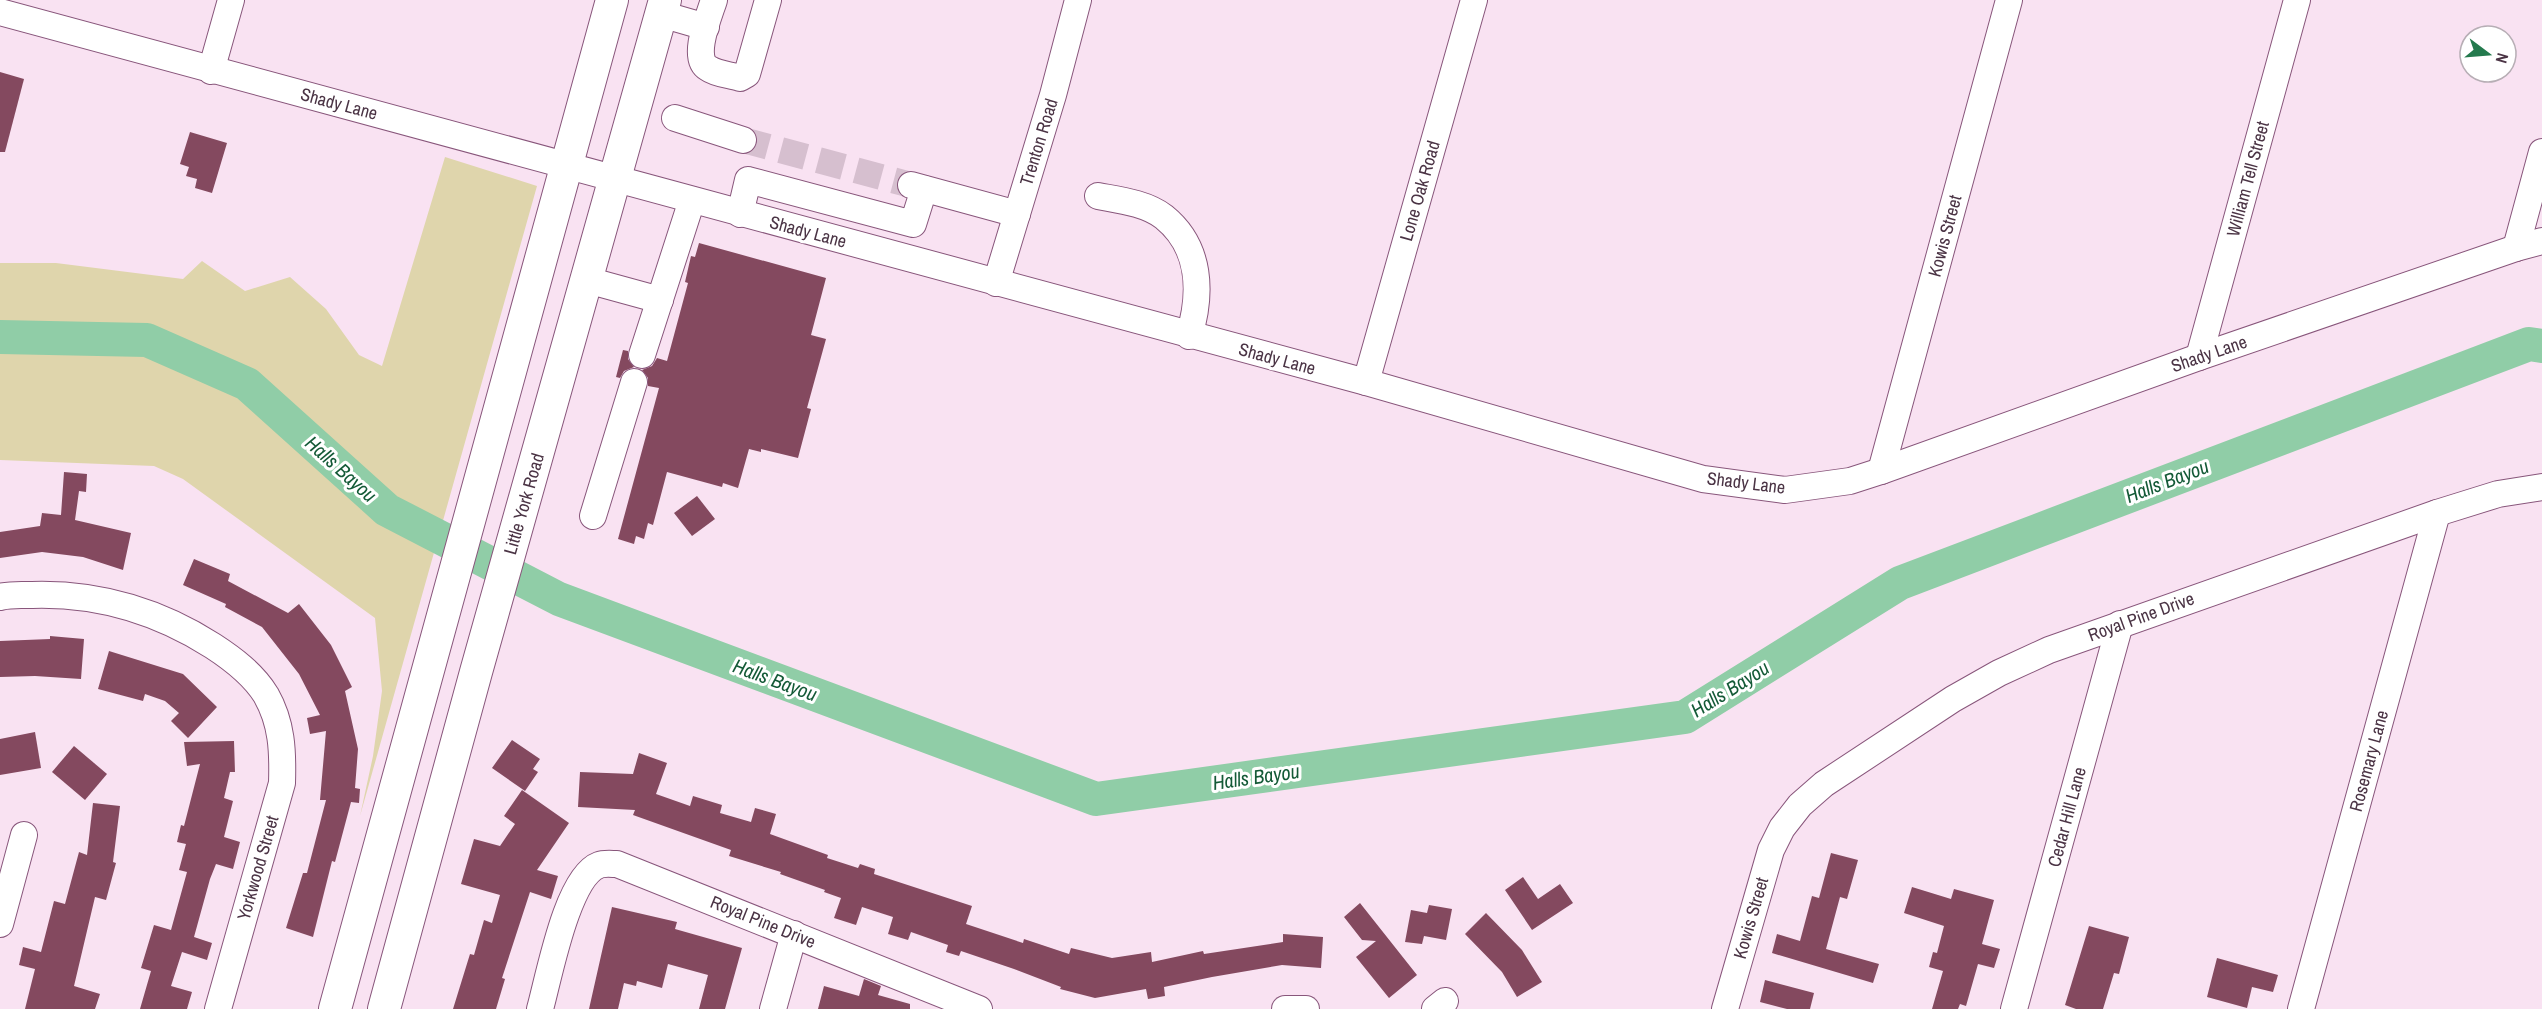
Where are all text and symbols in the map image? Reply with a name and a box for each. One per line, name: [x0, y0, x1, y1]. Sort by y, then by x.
north arrow: [2458, 24, 2518, 84]
text: N: [2491, 51, 2514, 66]
street label: Shady Lane: [298, 81, 380, 126]
street label: Trenton Road: [1013, 95, 1064, 188]
street label: William Tell Street: [2220, 118, 2275, 239]
street label: Lone Oak Road: [1393, 138, 1446, 244]
street label: Kowis Street: [1922, 192, 1967, 280]
street label: Shady Lane: [767, 209, 849, 254]
street label: Shady Lane: [2168, 329, 2250, 378]
street label: Shady Lane: [1236, 336, 1318, 381]
water label: Halls Bayou: [300, 429, 383, 508]
street label: Little York Road: [497, 450, 550, 557]
water label: Halls Bayou: [2121, 452, 2213, 509]
street label: Shady Lane: [1705, 465, 1787, 500]
street label: Royal Pine Drive: [2084, 586, 2198, 647]
water label: Halls Bayou: [729, 652, 821, 707]
water label: Halls Bayou: [1685, 654, 1774, 723]
street label: Rosemary Lane: [2343, 707, 2394, 814]
water label: Halls Bayou: [1211, 757, 1301, 796]
street label: Cedar Hill Lane: [2041, 764, 2092, 870]
street label: Yorkwood Street: [231, 813, 284, 923]
street label: Kowis Street: [1727, 874, 1774, 962]
street label: Royal Pine Drive: [707, 889, 820, 954]

